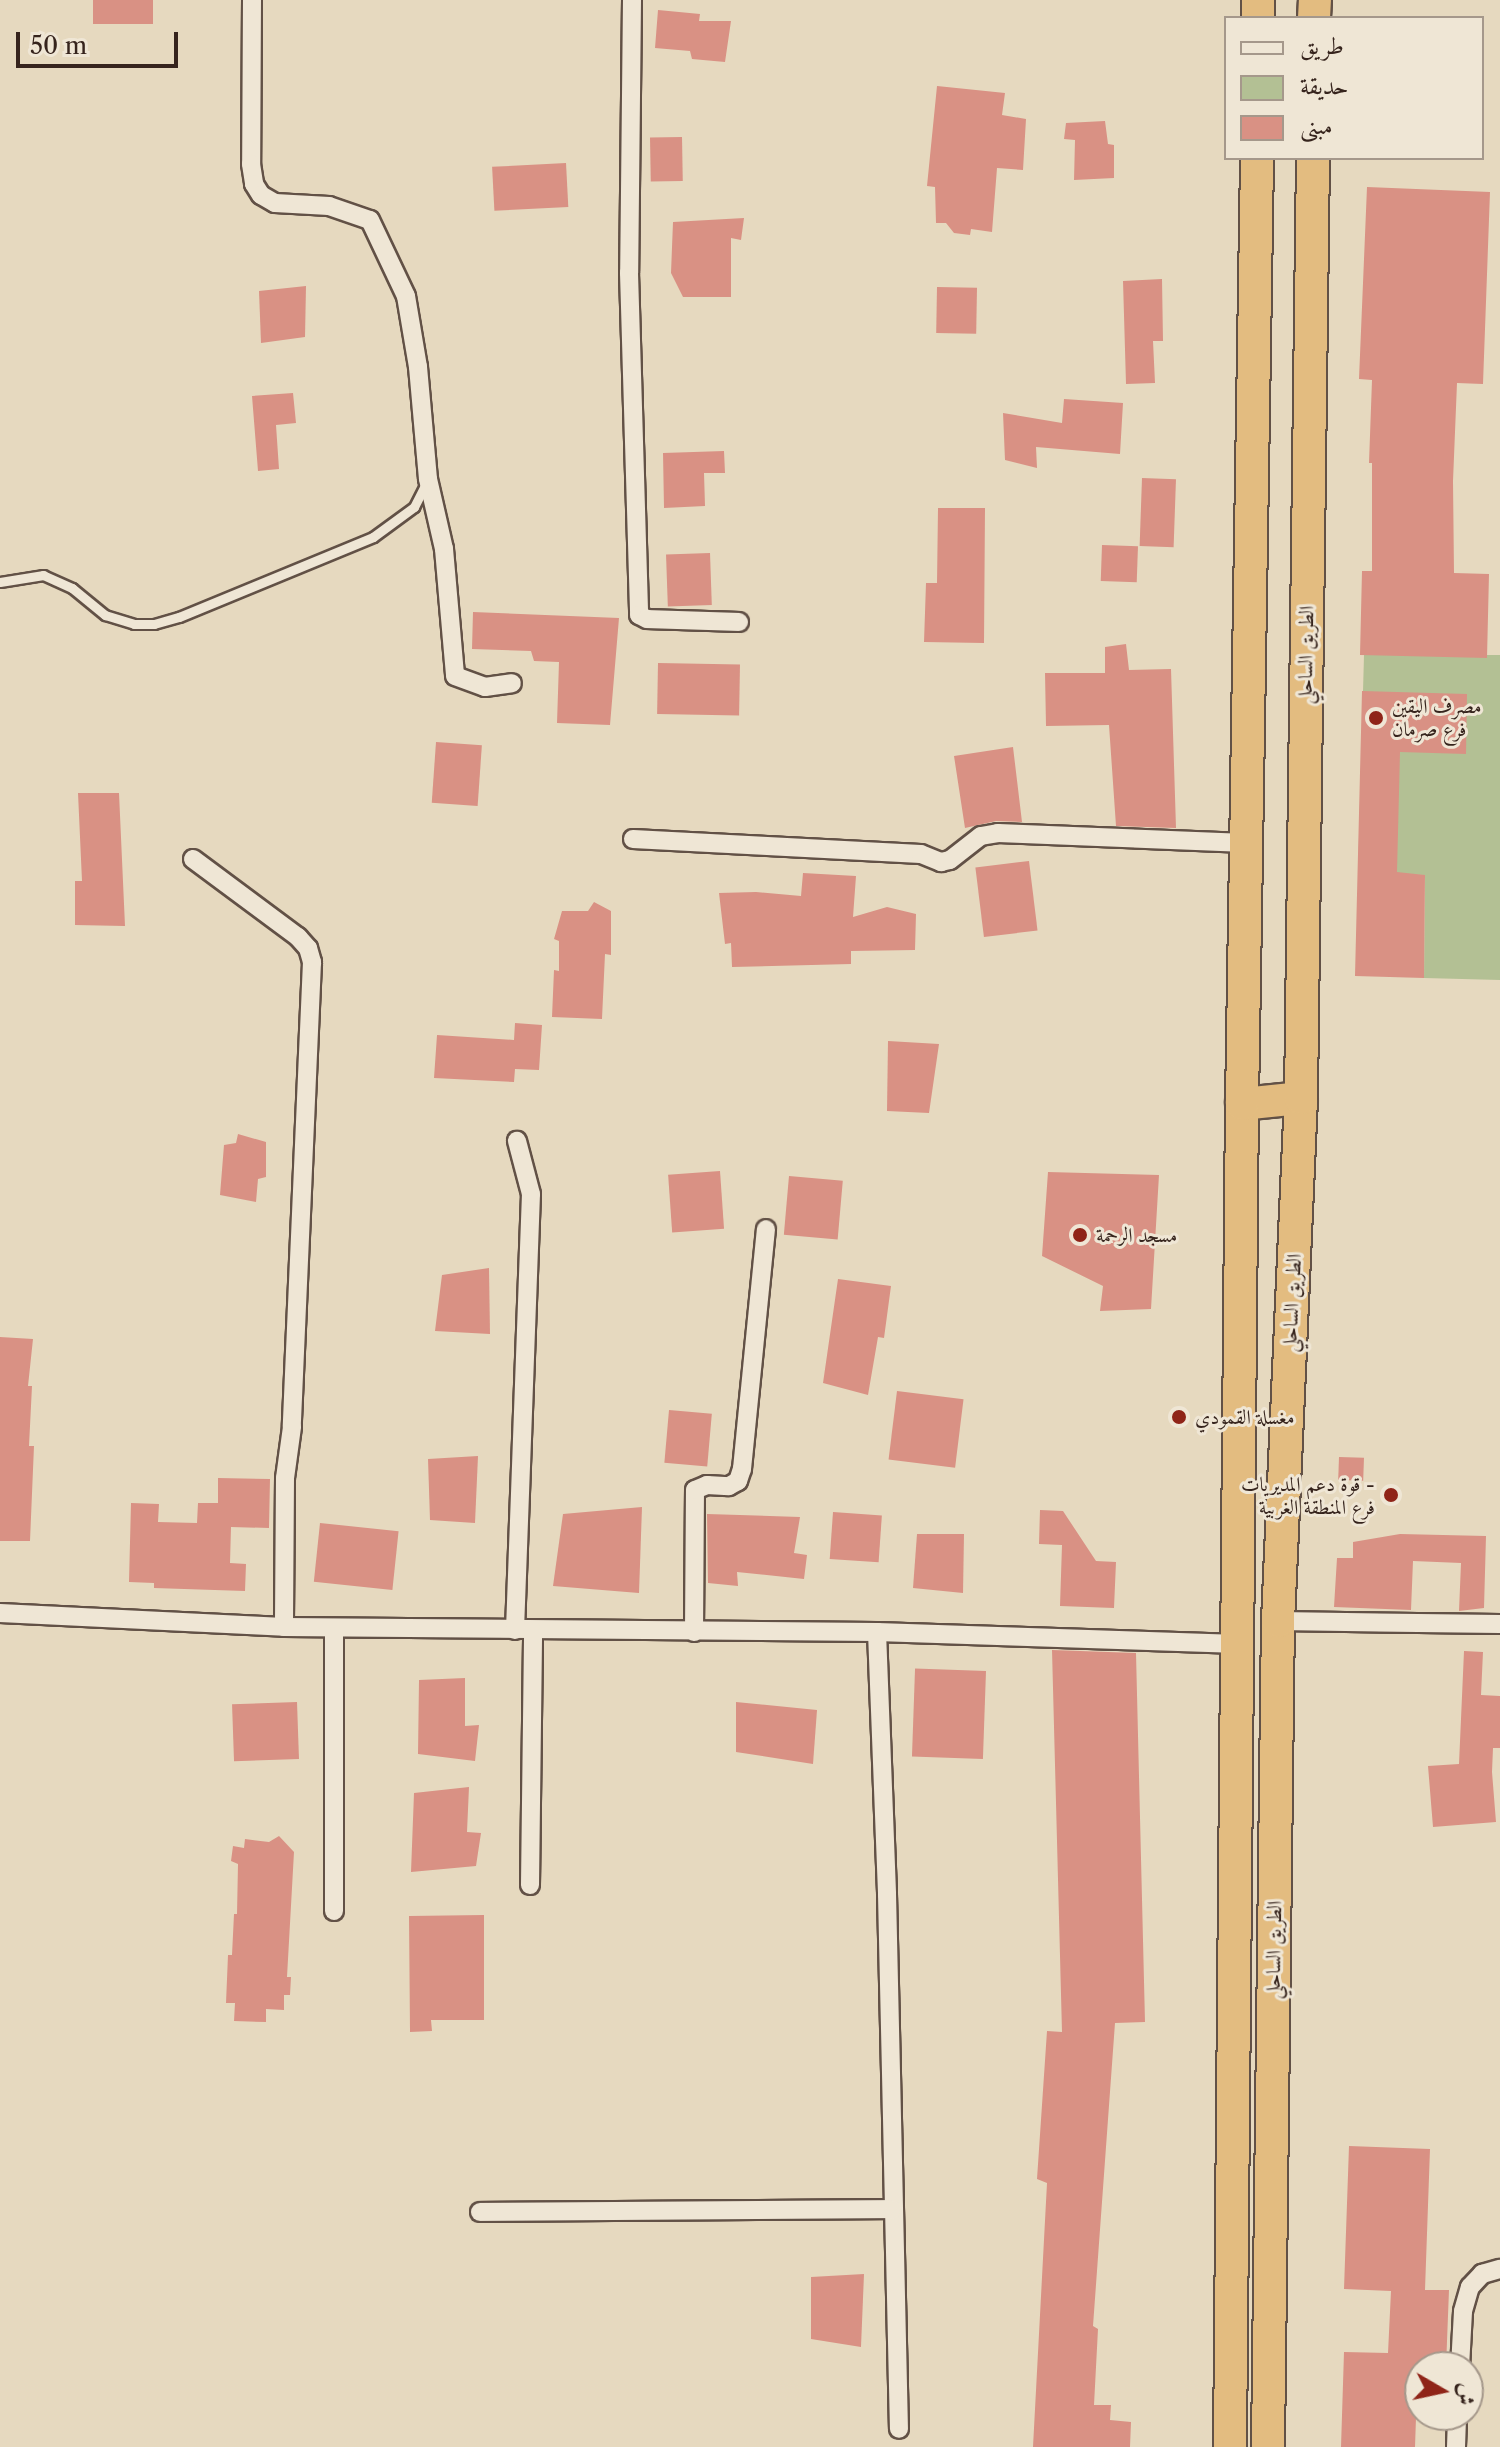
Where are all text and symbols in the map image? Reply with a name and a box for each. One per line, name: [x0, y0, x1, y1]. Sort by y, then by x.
scale bar: [20, 16, 182, 66]
legend: [1224, 16, 1484, 160]
text: 50 m: [30, 31, 87, 60]
text: طريق: [1300, 31, 1344, 60]
text: حديقة: [1300, 71, 1349, 100]
text: مبنى: [1300, 111, 1333, 140]
street label: الطريق الساحلي: [1293, 605, 1319, 705]
place label: مصرف اليقين فرع صرمان: [1392, 694, 1482, 741]
marker: مصرف اليقين فرع صرمان: [1367, 709, 1385, 727]
place label: مسجد الرحمة: [1096, 1223, 1177, 1247]
marker: مسجد الرحمة: [1071, 1226, 1089, 1244]
street label: الطريق الساحلي: [1277, 1253, 1307, 1353]
place label: مغسلة القمودي: [1195, 1405, 1294, 1429]
marker: مغسلة القمودي: [1170, 1408, 1188, 1426]
place label: قوة دعم المديريات - فرع المنطقة الغربية: [1241, 1472, 1375, 1519]
marker: قوة دعم المديريات - فرع المنطقة الغربية: [1382, 1486, 1400, 1504]
street label: الطريق الساحلي: [1261, 1900, 1287, 2000]
north arrow: [1404, 2351, 1484, 2431]
text: ش: [1451, 2382, 1481, 2407]

